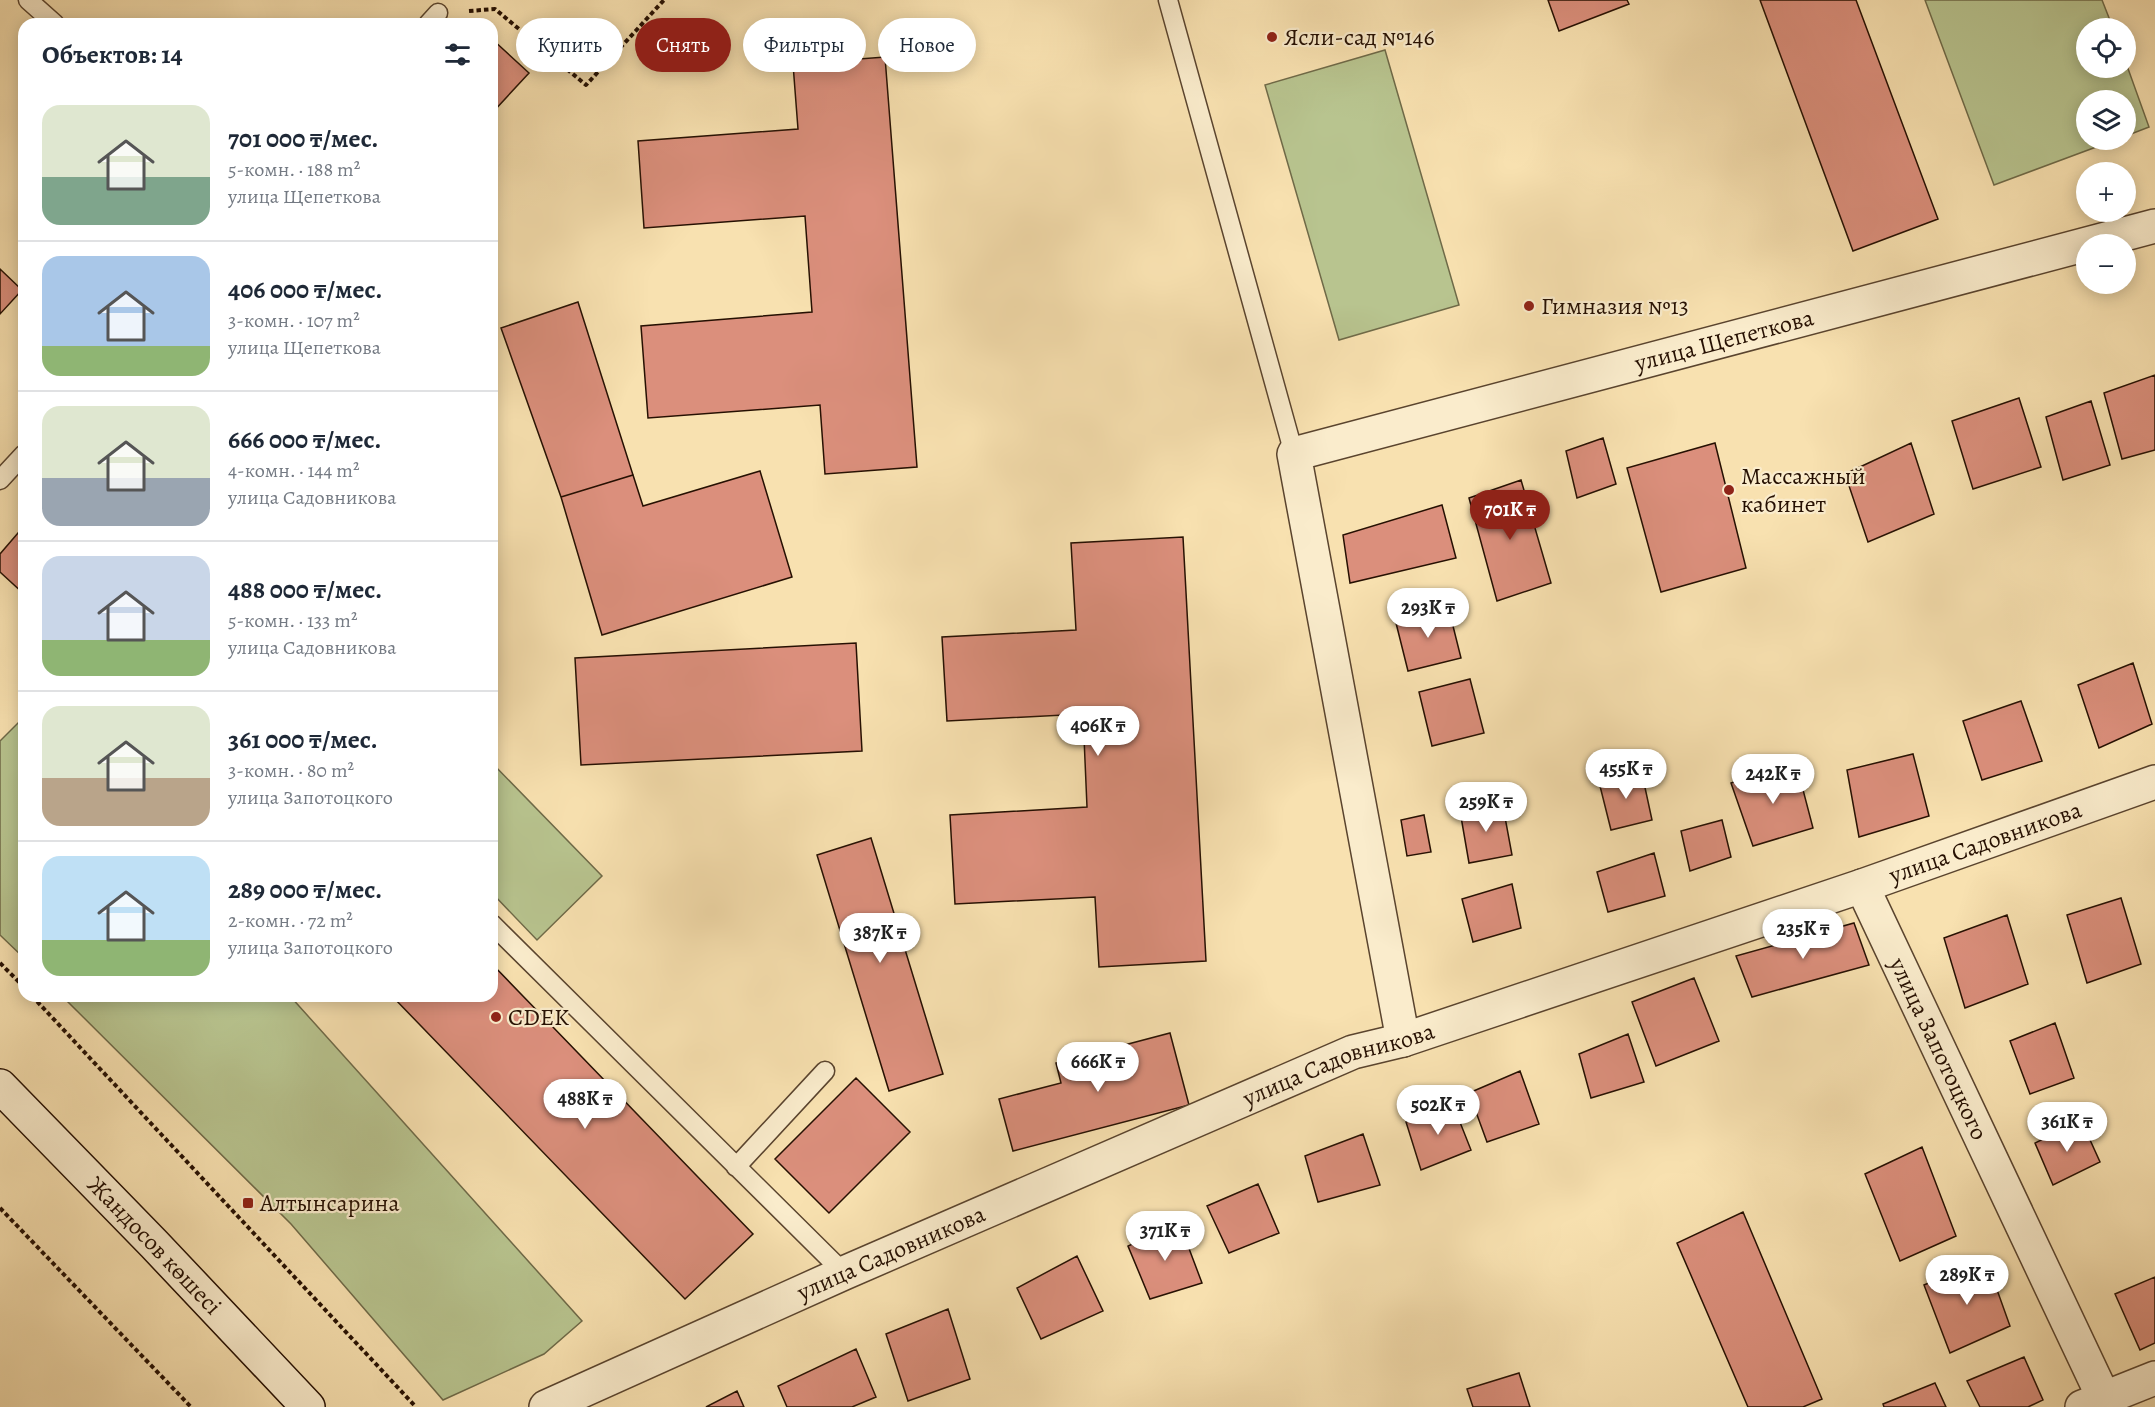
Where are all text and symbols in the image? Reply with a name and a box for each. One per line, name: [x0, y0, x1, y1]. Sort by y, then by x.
chip: Купить: [516, 18, 623, 72]
chip: Снять: [635, 18, 731, 72]
chip: Фильтры: [743, 18, 866, 72]
chip: Новое: [878, 18, 976, 72]
map controls: [2076, 18, 2136, 294]
button: locate: [2076, 18, 2136, 78]
place label: Ясли-сад №146: [1284, 21, 1435, 53]
marker: Ясли-сад №146: [1265, 30, 1279, 44]
text: Объектов: 14: [42, 37, 183, 72]
icon: filters: [441, 38, 474, 71]
button: layers: [2076, 90, 2136, 150]
text: 701 000 ₸/мес.: [228, 121, 378, 156]
icon: home: [90, 129, 162, 201]
text: 5-комн. · 188 m²: [228, 156, 360, 183]
button: +: [2076, 162, 2136, 222]
text: улица Щепеткова: [228, 183, 381, 210]
button: −: [2076, 234, 2136, 294]
text: 406 000 ₸/мес.: [228, 272, 382, 307]
icon: home: [90, 280, 162, 352]
place label: Гимназия №13: [1541, 290, 1689, 322]
marker: Гимназия №13: [1522, 299, 1536, 313]
street label: улица Щепеткова: [1630, 301, 1817, 379]
text: 3-комн. · 107 m²: [228, 307, 360, 334]
text: улица Щепеткова: [228, 334, 381, 361]
text: 666 000 ₸/мес.: [228, 422, 381, 457]
icon: home: [90, 430, 162, 502]
text: 4-комн. · 144 m²: [228, 457, 360, 484]
place label: Массажный кабинет: [1741, 460, 1866, 520]
marker: Массажный кабинет: [1722, 483, 1736, 497]
text: улица Садовникова: [228, 484, 396, 511]
pin: 701K ₸: [1461, 490, 1559, 541]
text: 701K ₸: [1484, 496, 1536, 523]
text: 488 000 ₸/мес.: [228, 572, 382, 607]
icon: home: [90, 580, 162, 652]
pin: 293K ₸: [1379, 588, 1477, 639]
text: 293K ₸: [1401, 594, 1455, 621]
text: 5-комн. · 133 m²: [228, 607, 358, 634]
text: улица Садовникова: [228, 634, 396, 661]
pin: 406K ₸: [1049, 706, 1147, 757]
text: 406K ₸: [1070, 712, 1126, 739]
text: 361 000 ₸/мес.: [228, 722, 378, 757]
icon: home: [90, 730, 162, 802]
pin: 455K ₸: [1577, 749, 1675, 800]
pin: 242K ₸: [1724, 754, 1822, 805]
text: 455K ₸: [1600, 755, 1652, 782]
text: 3-комн. · 80 m²: [228, 757, 354, 784]
text: 242K ₸: [1745, 760, 1801, 787]
pin: 259K ₸: [1437, 782, 1535, 833]
text: улица Запотоцкого: [228, 784, 393, 811]
text: 259K ₸: [1459, 788, 1513, 815]
street label: улица Садовникова: [1884, 793, 2086, 891]
text: 289 000 ₸/мес.: [228, 872, 382, 907]
icon: home: [90, 880, 162, 952]
text: 2-комн. · 72 m²: [228, 907, 353, 934]
pin: 235K ₸: [1754, 909, 1852, 960]
pin: 387K ₸: [831, 913, 929, 964]
text: 235K ₸: [1776, 915, 1830, 942]
text: 387K ₸: [853, 919, 907, 946]
text: улица Запотоцкого: [228, 934, 393, 961]
street label: улица Запотоцкого: [1882, 951, 1996, 1145]
place label: CDEK: [508, 1001, 569, 1033]
marker: CDEK: [489, 1010, 503, 1024]
street label: улица Садовникова: [1237, 1015, 1438, 1114]
pin: 666K ₸: [1049, 1042, 1147, 1093]
text: 666K ₸: [1071, 1048, 1125, 1075]
pin: 488K ₸: [536, 1079, 634, 1130]
text: 488K ₸: [558, 1085, 613, 1112]
pin: 502K ₸: [1389, 1085, 1487, 1136]
text: 502K ₸: [1411, 1091, 1465, 1118]
pin: 361K ₸: [2018, 1102, 2116, 1153]
text: 361K ₸: [2041, 1108, 2093, 1135]
street label: Жандосов көшесі: [80, 1169, 229, 1322]
place label: Алтынсарина: [259, 1187, 400, 1219]
marker: Алтынсарина: [241, 1196, 255, 1210]
street label: улица Садовникова: [791, 1198, 990, 1308]
pin: 371K ₸: [1116, 1211, 1214, 1262]
text: 371K ₸: [1140, 1217, 1190, 1244]
pin: 289K ₸: [1918, 1255, 2016, 1306]
text: 289K ₸: [1940, 1261, 1994, 1288]

